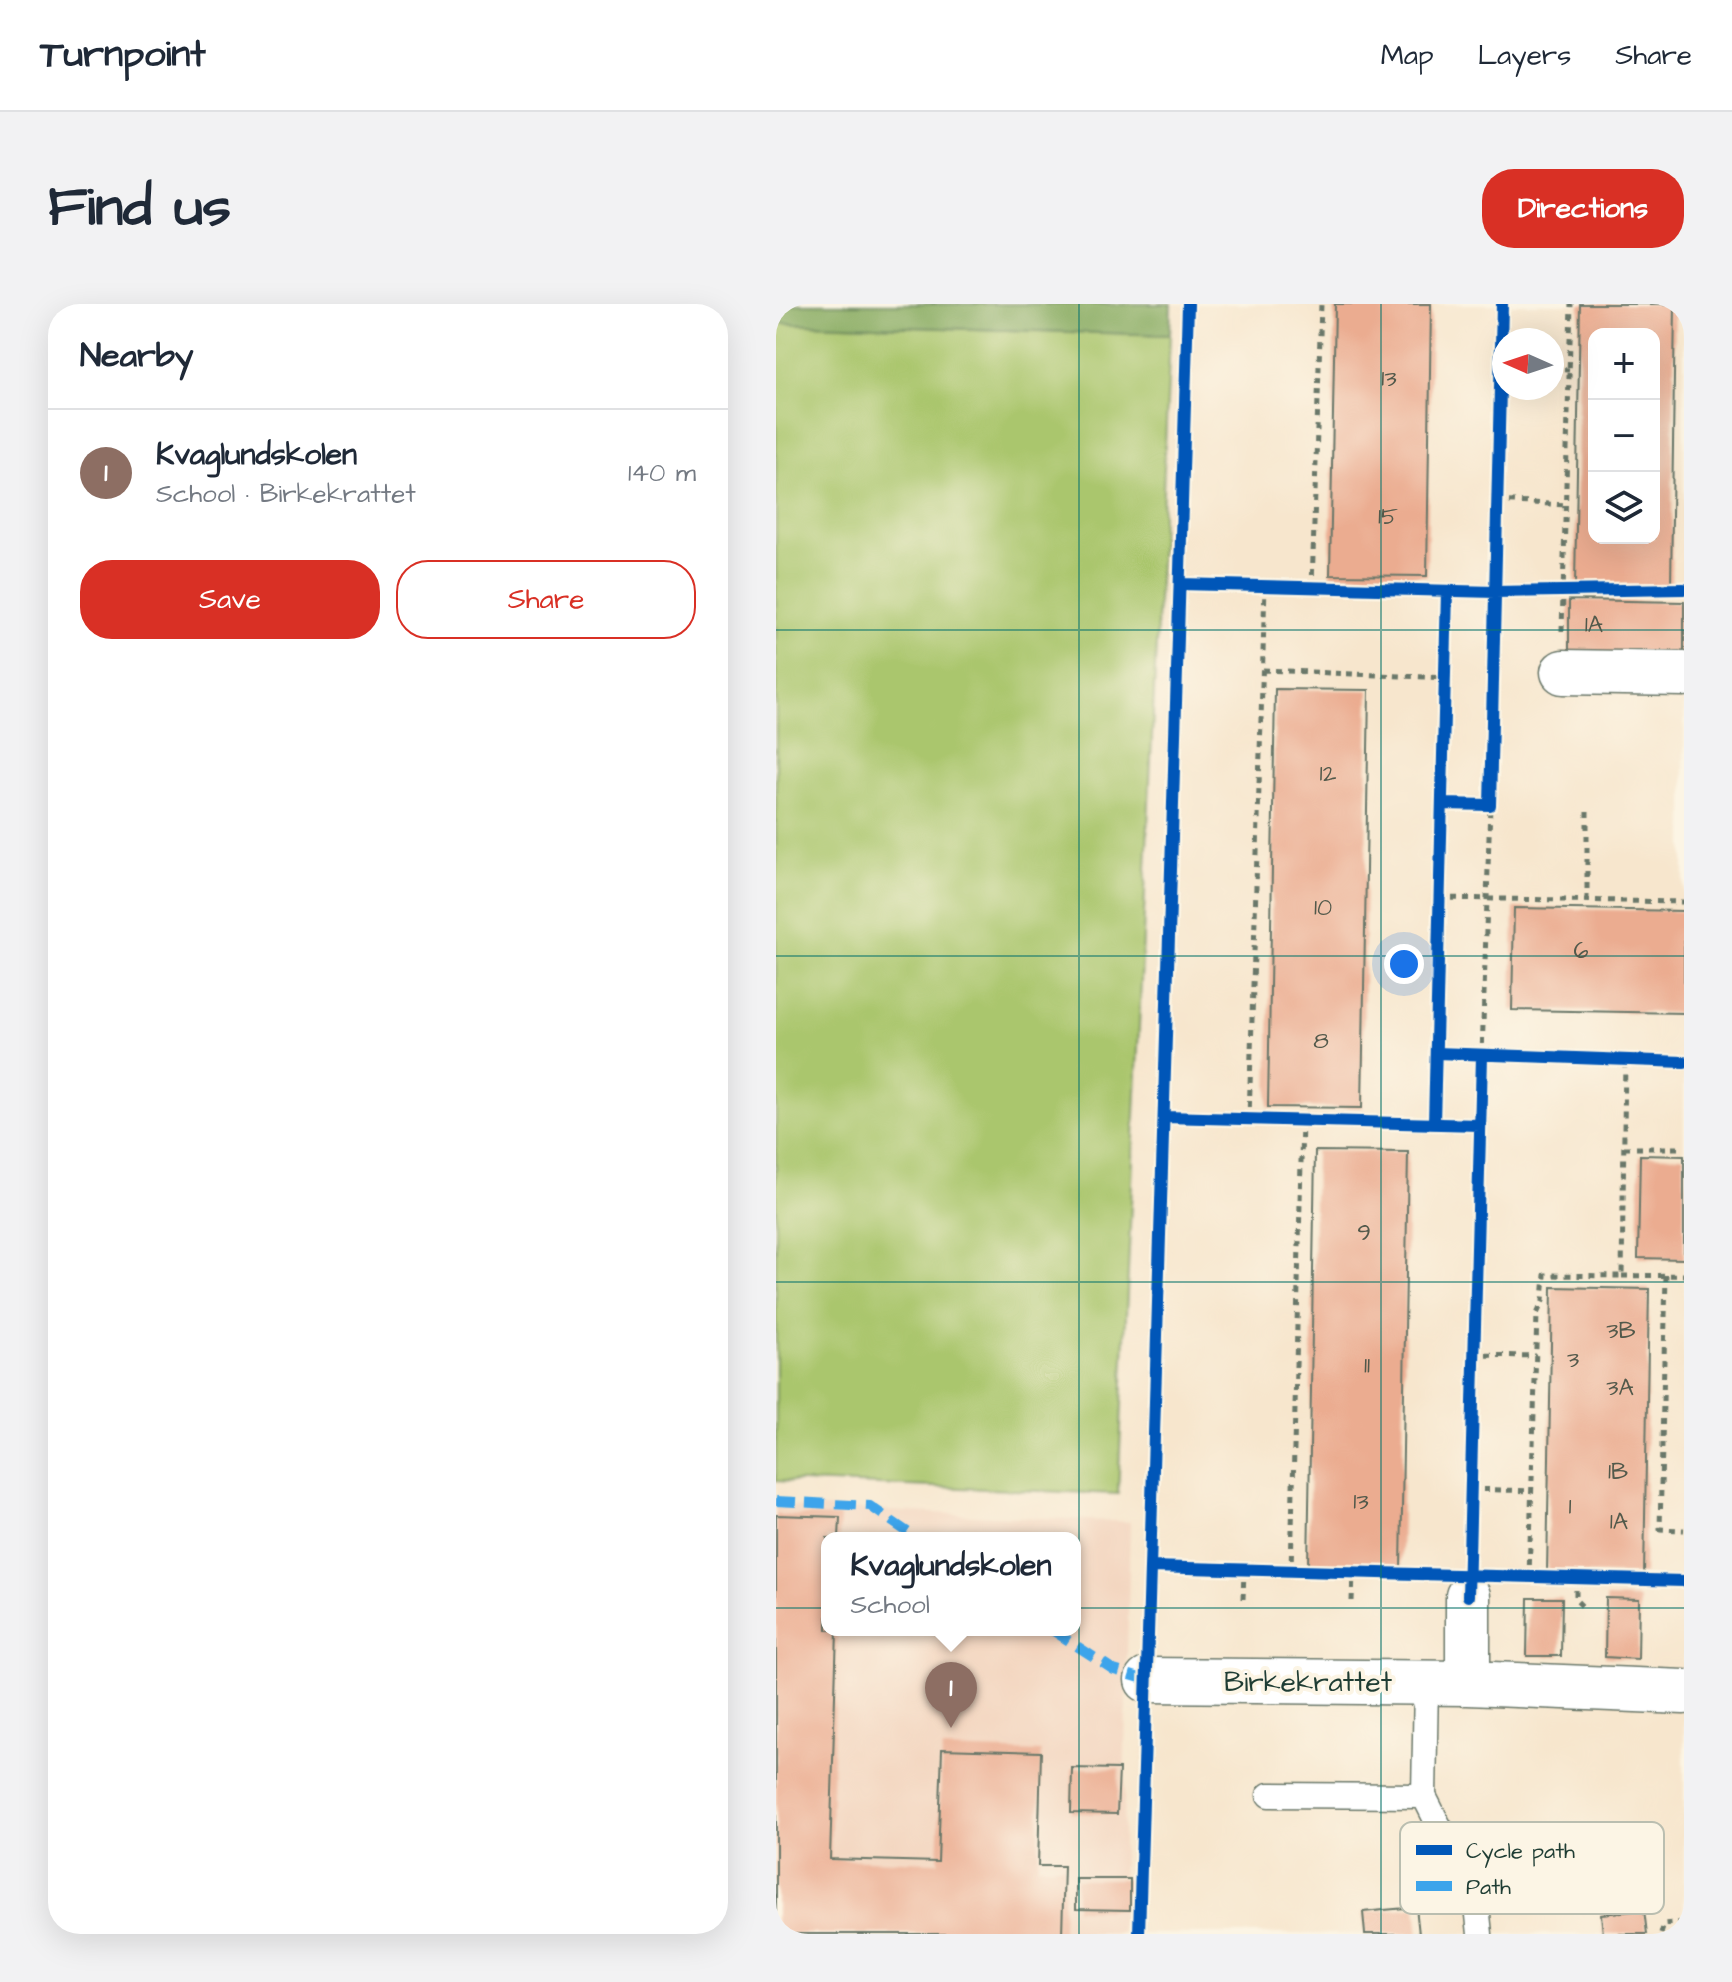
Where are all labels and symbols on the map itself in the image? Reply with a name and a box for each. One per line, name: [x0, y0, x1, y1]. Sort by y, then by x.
north arrow: [1492, 328, 1564, 400]
house number: 13: [1381, 362, 1397, 396]
house number: 15: [1378, 500, 1398, 534]
house number: 1A: [1585, 608, 1603, 642]
house number: 12: [1320, 757, 1337, 791]
house number: 10: [1314, 891, 1332, 925]
house number: 6: [1573, 934, 1589, 968]
your location: [1384, 944, 1424, 984]
house number: 8: [1313, 1024, 1329, 1058]
house number: 9: [1357, 1216, 1371, 1250]
house number: 3B: [1606, 1314, 1636, 1348]
house number: 3: [1567, 1343, 1579, 1377]
house number: 11: [1364, 1349, 1370, 1383]
house number: 3A: [1606, 1371, 1634, 1405]
house number: 1B: [1608, 1455, 1628, 1489]
house number: 13: [1353, 1485, 1369, 1519]
house number: 1: [1568, 1490, 1572, 1524]
house number: 1A: [1610, 1505, 1628, 1539]
pin: 1: [925, 1662, 977, 1728]
street label: Birkekrattet: [1224, 1663, 1393, 1702]
legend: [1400, 1822, 1664, 1914]
text: Cycle path: [1466, 1836, 1575, 1868]
text: Path: [1466, 1872, 1511, 1903]

